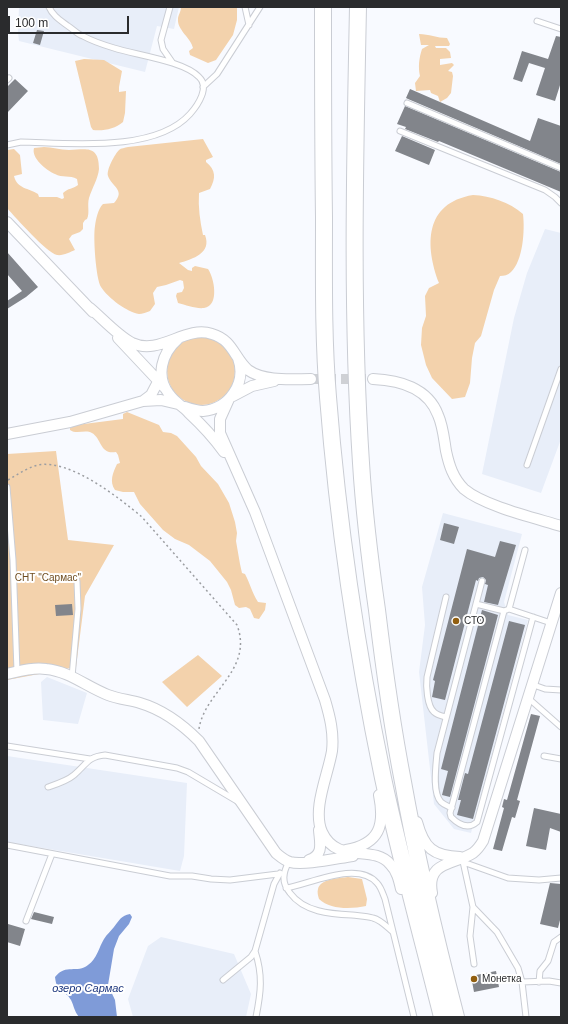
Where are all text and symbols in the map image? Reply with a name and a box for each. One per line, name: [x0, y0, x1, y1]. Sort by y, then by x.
scale bar: [10, 8, 131, 34]
text: 100 m: [15, 16, 48, 30]
park label: СНТ "Сармас": [15, 572, 81, 584]
place label: СТО: [464, 615, 484, 627]
marker: СТО: [451, 616, 461, 626]
place label: Монетка: [482, 973, 521, 985]
marker: Монетка: [469, 974, 479, 984]
water label: озеро Сармас: [52, 982, 124, 996]

